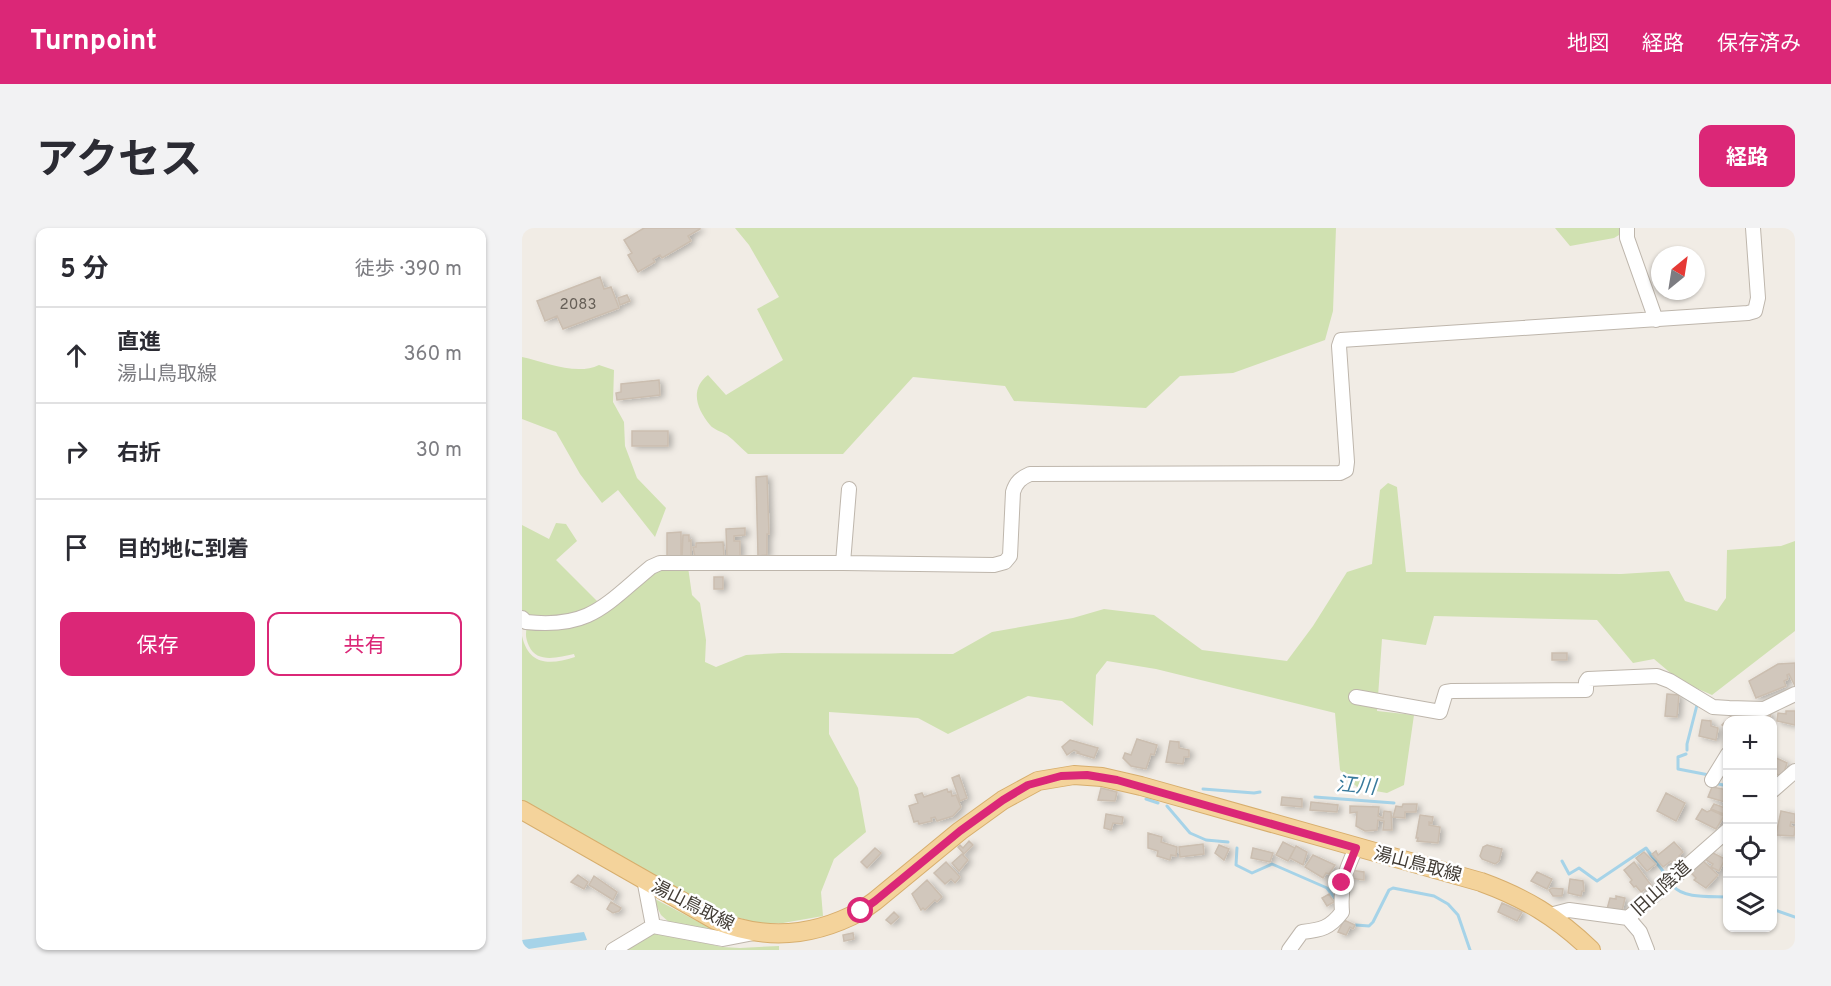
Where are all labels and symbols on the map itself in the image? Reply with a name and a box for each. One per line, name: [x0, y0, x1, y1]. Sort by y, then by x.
north arrow: [1651, 246, 1705, 300]
house number: 2083: [559, 296, 597, 315]
water label: 江川: [1335, 772, 1379, 802]
street label: 湯山鳥取線: [1371, 843, 1464, 888]
street label: 旧山陰道: [1628, 856, 1696, 922]
route end: [1328, 869, 1354, 895]
street label: 湯山鳥取線: [647, 876, 738, 937]
route start: [847, 897, 873, 923]

